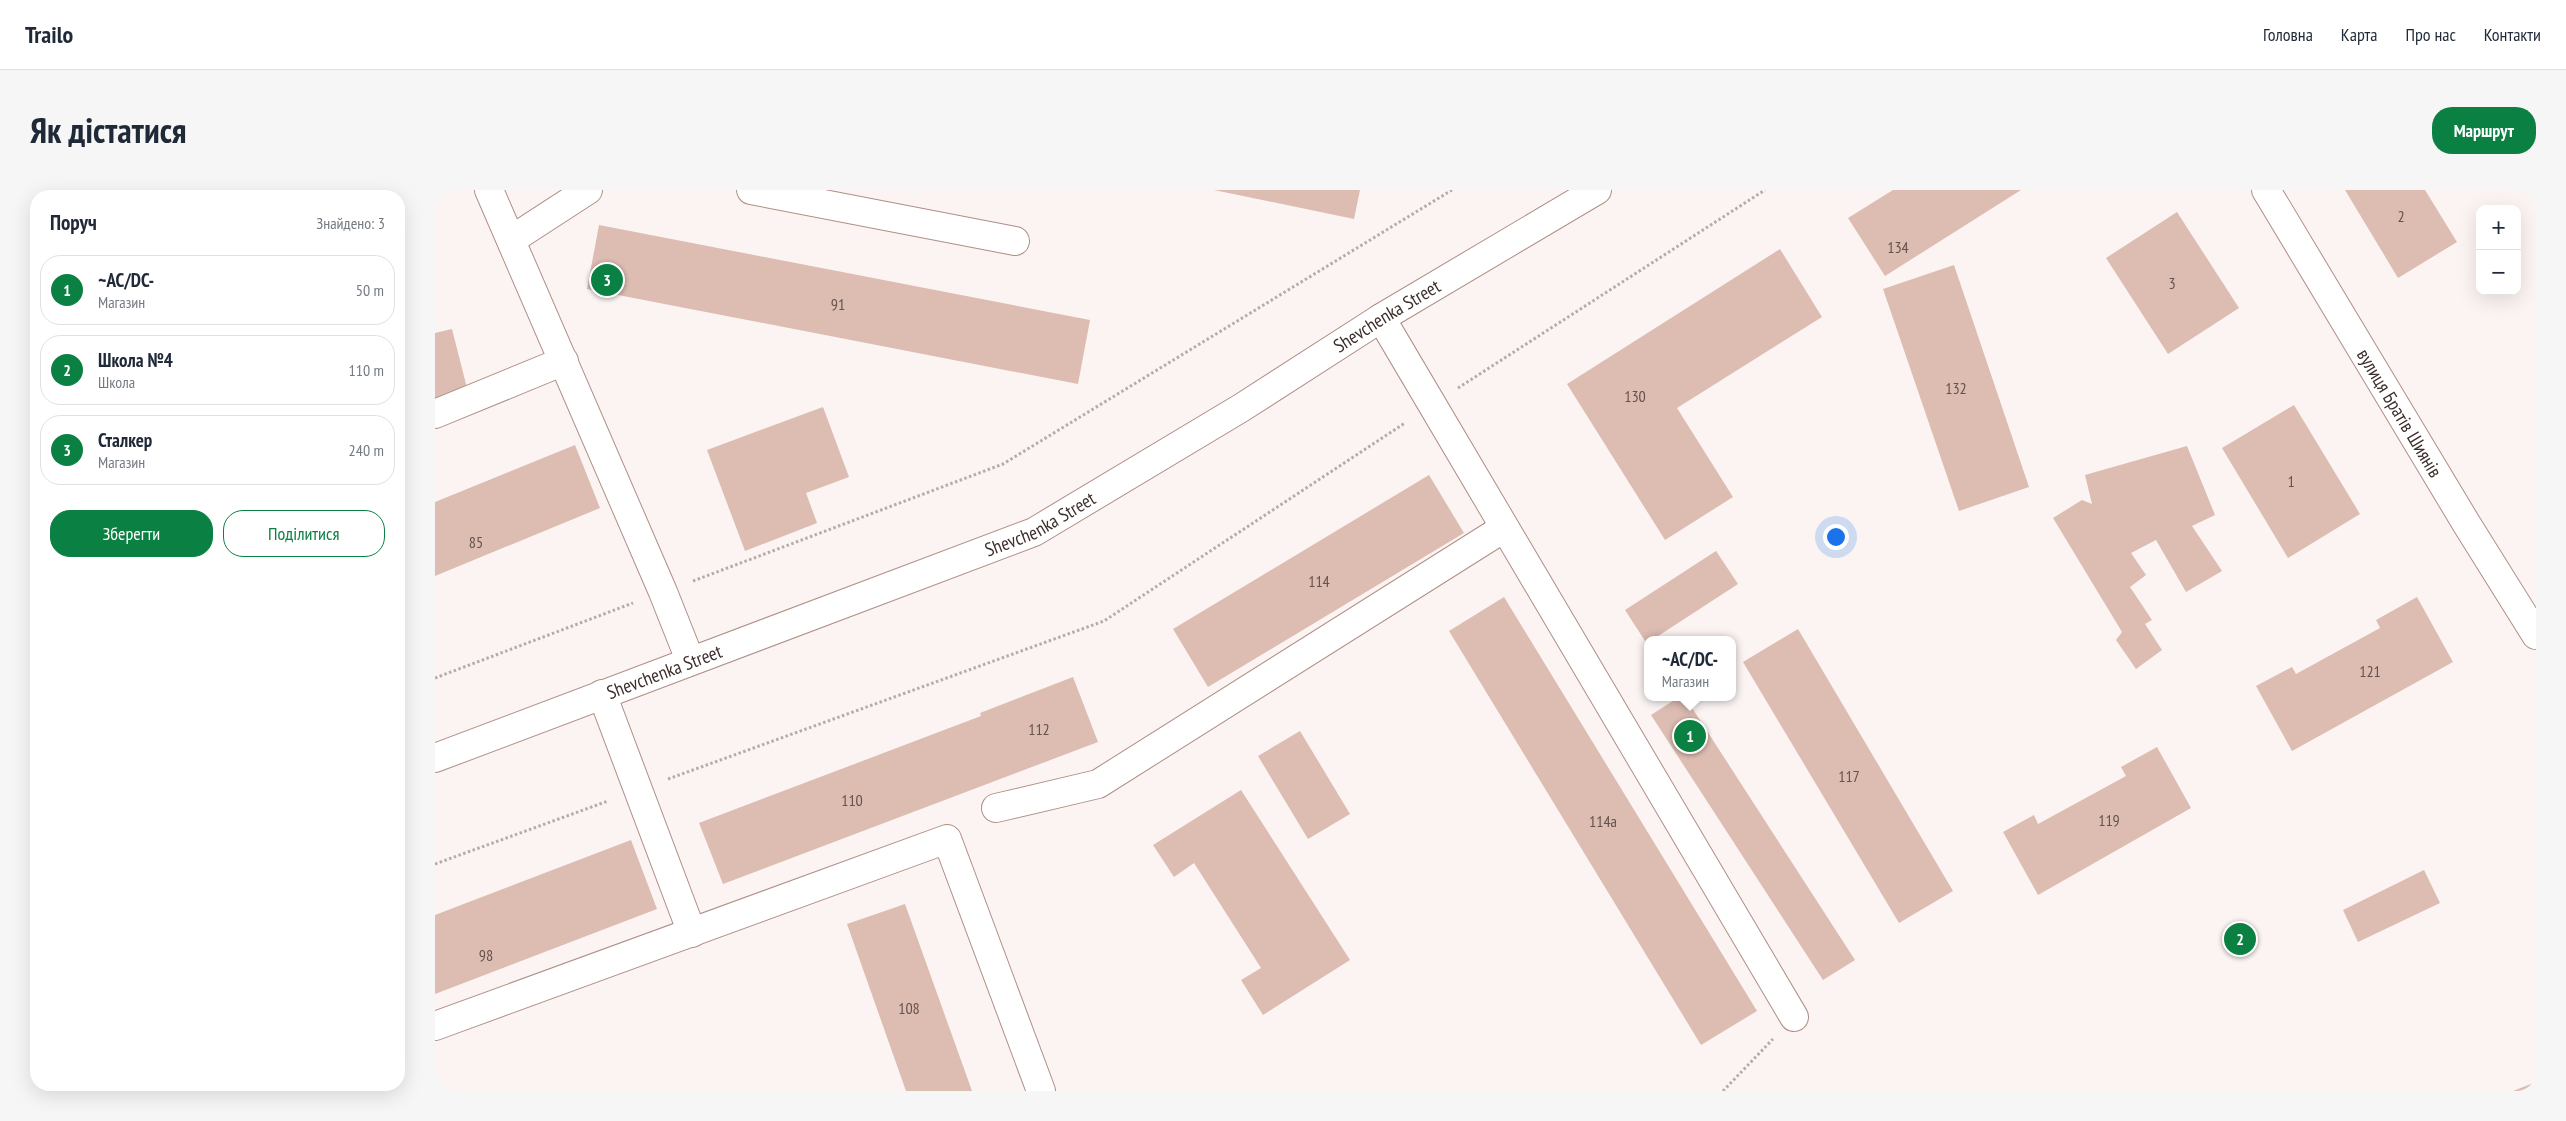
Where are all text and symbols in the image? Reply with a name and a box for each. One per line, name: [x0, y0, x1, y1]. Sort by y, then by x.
text: Trailo: [25, 19, 73, 50]
text: Головна: [2263, 23, 2313, 46]
text: Карта: [2341, 23, 2378, 46]
text: Про нас: [2406, 23, 2456, 46]
text: Контакти: [2484, 23, 2541, 46]
text: Як дістатися: [30, 107, 186, 153]
button: Маршрут: [2432, 107, 2536, 154]
map controls: [2476, 205, 2521, 295]
button: +: [2476, 205, 2521, 250]
house number: 2: [2397, 206, 2405, 226]
text: Поруч: [50, 209, 97, 236]
text: Знайдено: 3: [316, 213, 385, 233]
house number: 134: [1887, 237, 1909, 257]
button: −: [2476, 250, 2521, 295]
pin: 3: [591, 261, 623, 299]
text: ~AC/DC-: [98, 268, 154, 292]
street label: Shevchenka Street: [1329, 273, 1445, 358]
house number: 3: [2168, 273, 2176, 293]
text: 1: [63, 280, 71, 300]
text: 50 m: [356, 280, 384, 300]
text: Магазин: [98, 292, 145, 312]
house number: 91: [831, 294, 845, 314]
street label: вулиця Братів Шиянів: [2352, 344, 2448, 482]
text: Школа №4: [98, 348, 173, 372]
text: 2: [63, 360, 71, 380]
text: 110 m: [349, 360, 384, 380]
text: Школа: [98, 372, 135, 392]
house number: 132: [1945, 378, 1967, 398]
house number: 130: [1624, 386, 1646, 406]
text: Сталкер: [98, 428, 152, 452]
text: 3: [63, 440, 71, 460]
text: 240 m: [349, 440, 384, 460]
text: Магазин: [98, 452, 145, 472]
house number: 1: [2287, 471, 2295, 491]
street label: Shevchenka Street: [981, 486, 1100, 562]
button: Зберегти: [50, 510, 213, 557]
button: Поділитися: [223, 510, 385, 557]
your location: [1823, 524, 1849, 550]
house number: 85: [469, 532, 483, 552]
house number: 114: [1308, 571, 1330, 591]
popup: [1644, 636, 1736, 701]
street label: Shevchenka Street: [603, 639, 726, 704]
text: ~AC/DC-: [1662, 647, 1718, 671]
house number: 121: [2359, 661, 2381, 681]
text: Магазин: [1662, 671, 1709, 691]
pin: 1: [1674, 717, 1706, 755]
house number: 112: [1028, 719, 1050, 739]
house number: 117: [1838, 766, 1860, 786]
house number: 110: [841, 790, 863, 810]
house number: 119: [2098, 810, 2120, 830]
house number: 114а: [1589, 811, 1617, 831]
pin: 2: [2224, 920, 2256, 958]
house number: 98: [479, 945, 493, 965]
house number: 108: [898, 998, 920, 1018]

